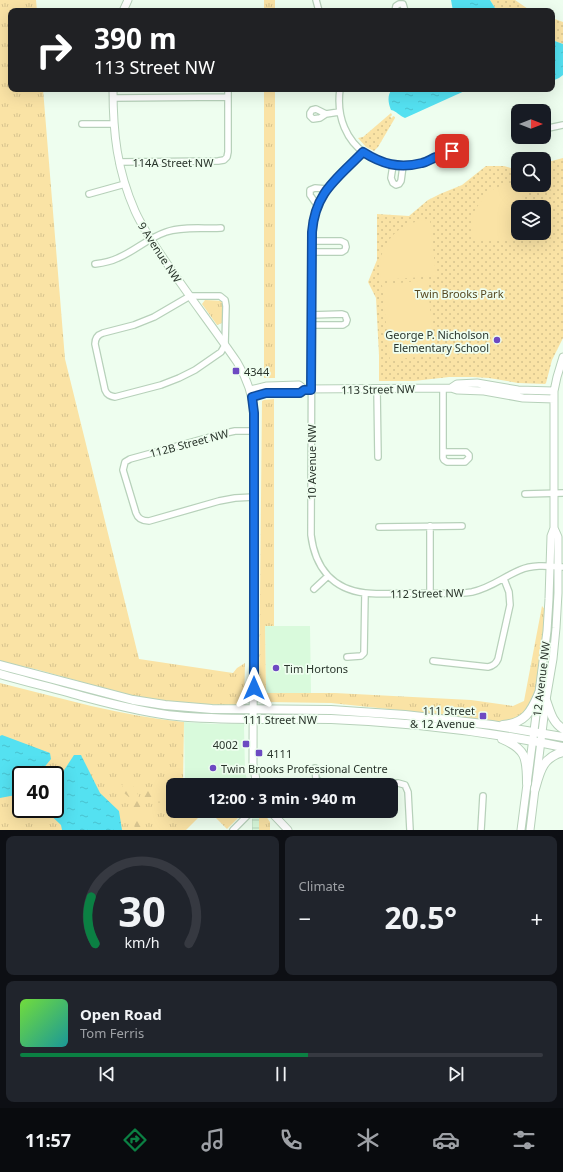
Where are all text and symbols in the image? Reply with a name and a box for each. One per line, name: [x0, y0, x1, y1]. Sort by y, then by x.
text: 390 m: [94, 19, 177, 57]
icon: right: [28, 24, 80, 76]
text: 113 Street NW: [94, 55, 215, 79]
north arrow: [511, 104, 551, 144]
map controls: [511, 104, 551, 240]
pin: [435, 134, 469, 168]
icon: arrive: [441, 140, 463, 162]
button: search: [511, 152, 551, 192]
street label: 114A Street NW: [133, 155, 214, 170]
button: layers: [511, 200, 551, 240]
street label: 9 Avenue NW: [135, 219, 186, 286]
park label: Twin Brooks Park: [414, 286, 504, 301]
place label: George P. Nicholson Elementary School: [385, 327, 489, 355]
marker: George P. Nicholson Elementary School: [492, 335, 502, 345]
place label: 4344: [244, 364, 270, 379]
marker: 4344: [231, 366, 241, 376]
street label: 113 Street NW: [341, 381, 416, 397]
street label: 10 Avenue NW: [304, 423, 319, 500]
street label: 112B Street NW: [148, 425, 231, 461]
street label: 112 Street NW: [390, 585, 465, 601]
street label: 12 Avenue NW: [529, 640, 553, 717]
place label: Tim Hortons: [284, 661, 348, 676]
marker: Tim Hortons: [271, 663, 281, 673]
position arrow: [233, 667, 275, 709]
place label: 111 Street & 12 Avenue: [410, 703, 475, 731]
marker: 111 Street & 12 Avenue: [478, 711, 488, 721]
street label: 111 Street NW: [243, 712, 318, 727]
place label: 4002: [213, 737, 238, 752]
marker: 4002: [241, 739, 251, 749]
place label: 4111: [267, 746, 292, 761]
marker: 4111: [254, 748, 264, 758]
place label: Twin Brooks Professional Centre: [221, 761, 388, 776]
marker: Twin Brooks Professional Centre: [208, 763, 218, 773]
speed limit sign: 40: [12, 766, 64, 818]
text: 12:00 · 3 min · 940 m: [208, 788, 356, 808]
text: Climate: [299, 877, 345, 895]
text: 30: [118, 882, 166, 938]
text: 20.5°: [384, 897, 457, 938]
text: −: [299, 903, 311, 933]
text: +: [530, 903, 543, 933]
text: km/h: [125, 932, 160, 951]
text: Open Road: [80, 1004, 162, 1024]
text: Tom Ferris: [80, 1024, 144, 1042]
icon: previous: [96, 1063, 118, 1085]
icon: pause: [270, 1063, 292, 1085]
icon: next: [445, 1063, 467, 1085]
icon: directions: [121, 1126, 149, 1154]
icon: music: [199, 1126, 227, 1154]
icon: phone: [277, 1126, 305, 1154]
icon: climate: [354, 1126, 382, 1154]
icon: car: [432, 1126, 460, 1154]
icon: filters: [510, 1126, 538, 1154]
text: 11:57: [25, 1128, 71, 1152]

